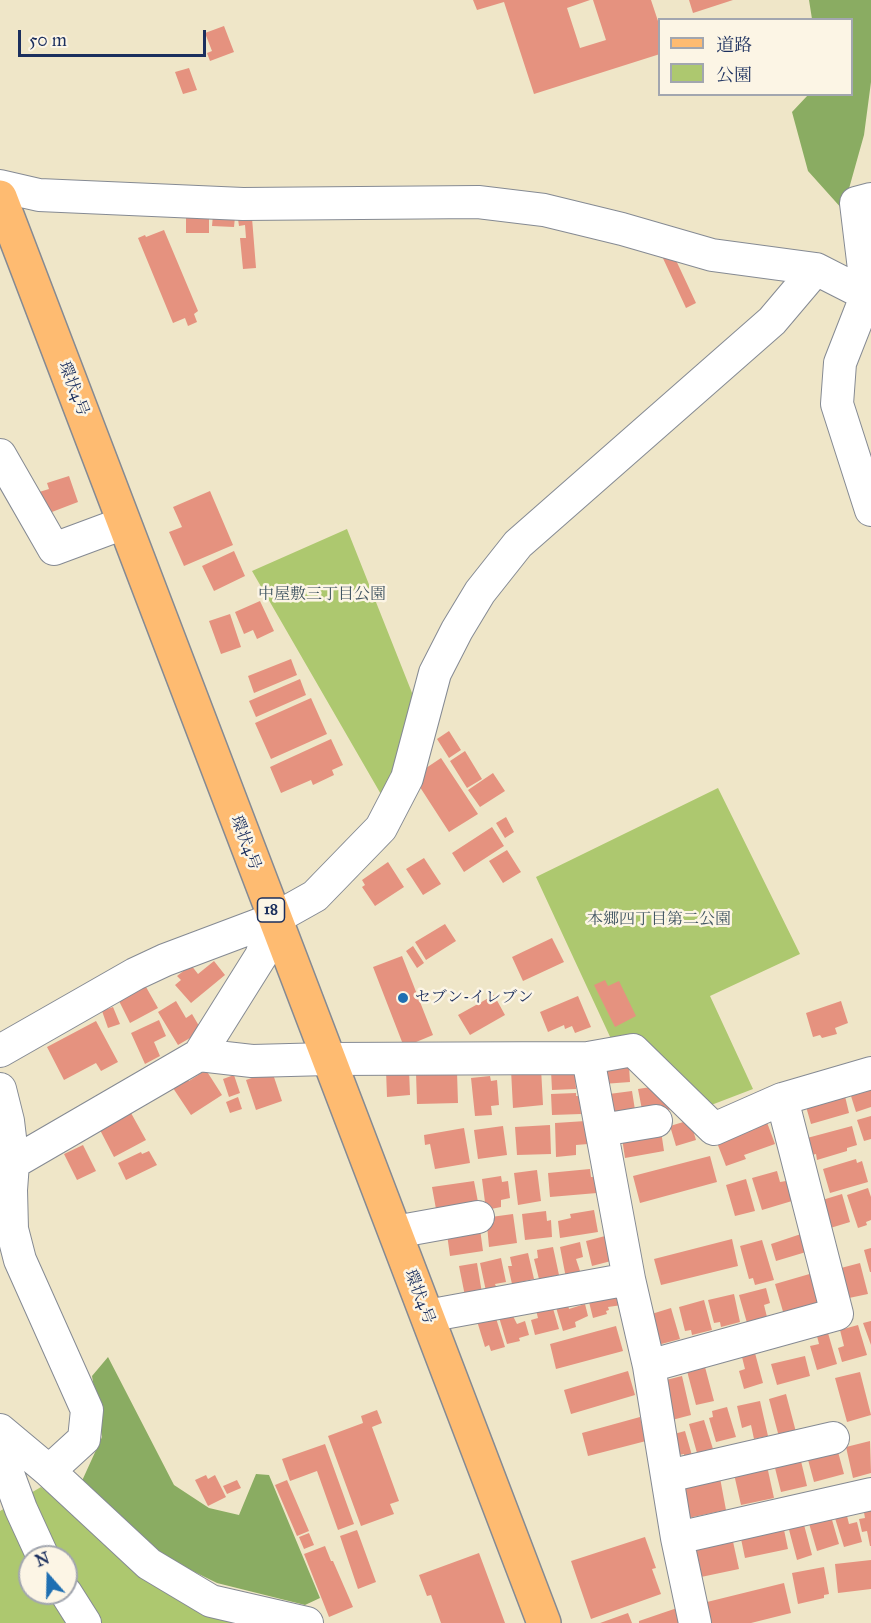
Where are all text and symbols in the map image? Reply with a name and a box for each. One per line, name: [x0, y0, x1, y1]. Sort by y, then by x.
scale bar: [21, 18, 208, 56]
legend: [658, 18, 853, 96]
text: 50 m: [29, 29, 67, 51]
text: 道路: [716, 34, 752, 56]
text: 公園: [716, 64, 752, 86]
street label: 環状4号: [54, 359, 92, 419]
park label: 中屋敷三丁目公園: [258, 585, 386, 605]
street label: 環状4号: [226, 813, 264, 873]
road number: 18: [258, 898, 284, 922]
park label: 本郷四丁目第二公園: [587, 910, 731, 930]
place label: セブン-イレブン: [415, 988, 534, 1008]
marker: セブン-イレブン: [396, 991, 410, 1005]
street label: 環状4号: [400, 1267, 438, 1327]
north arrow: [18, 1545, 78, 1605]
text: N: [33, 1548, 52, 1571]

